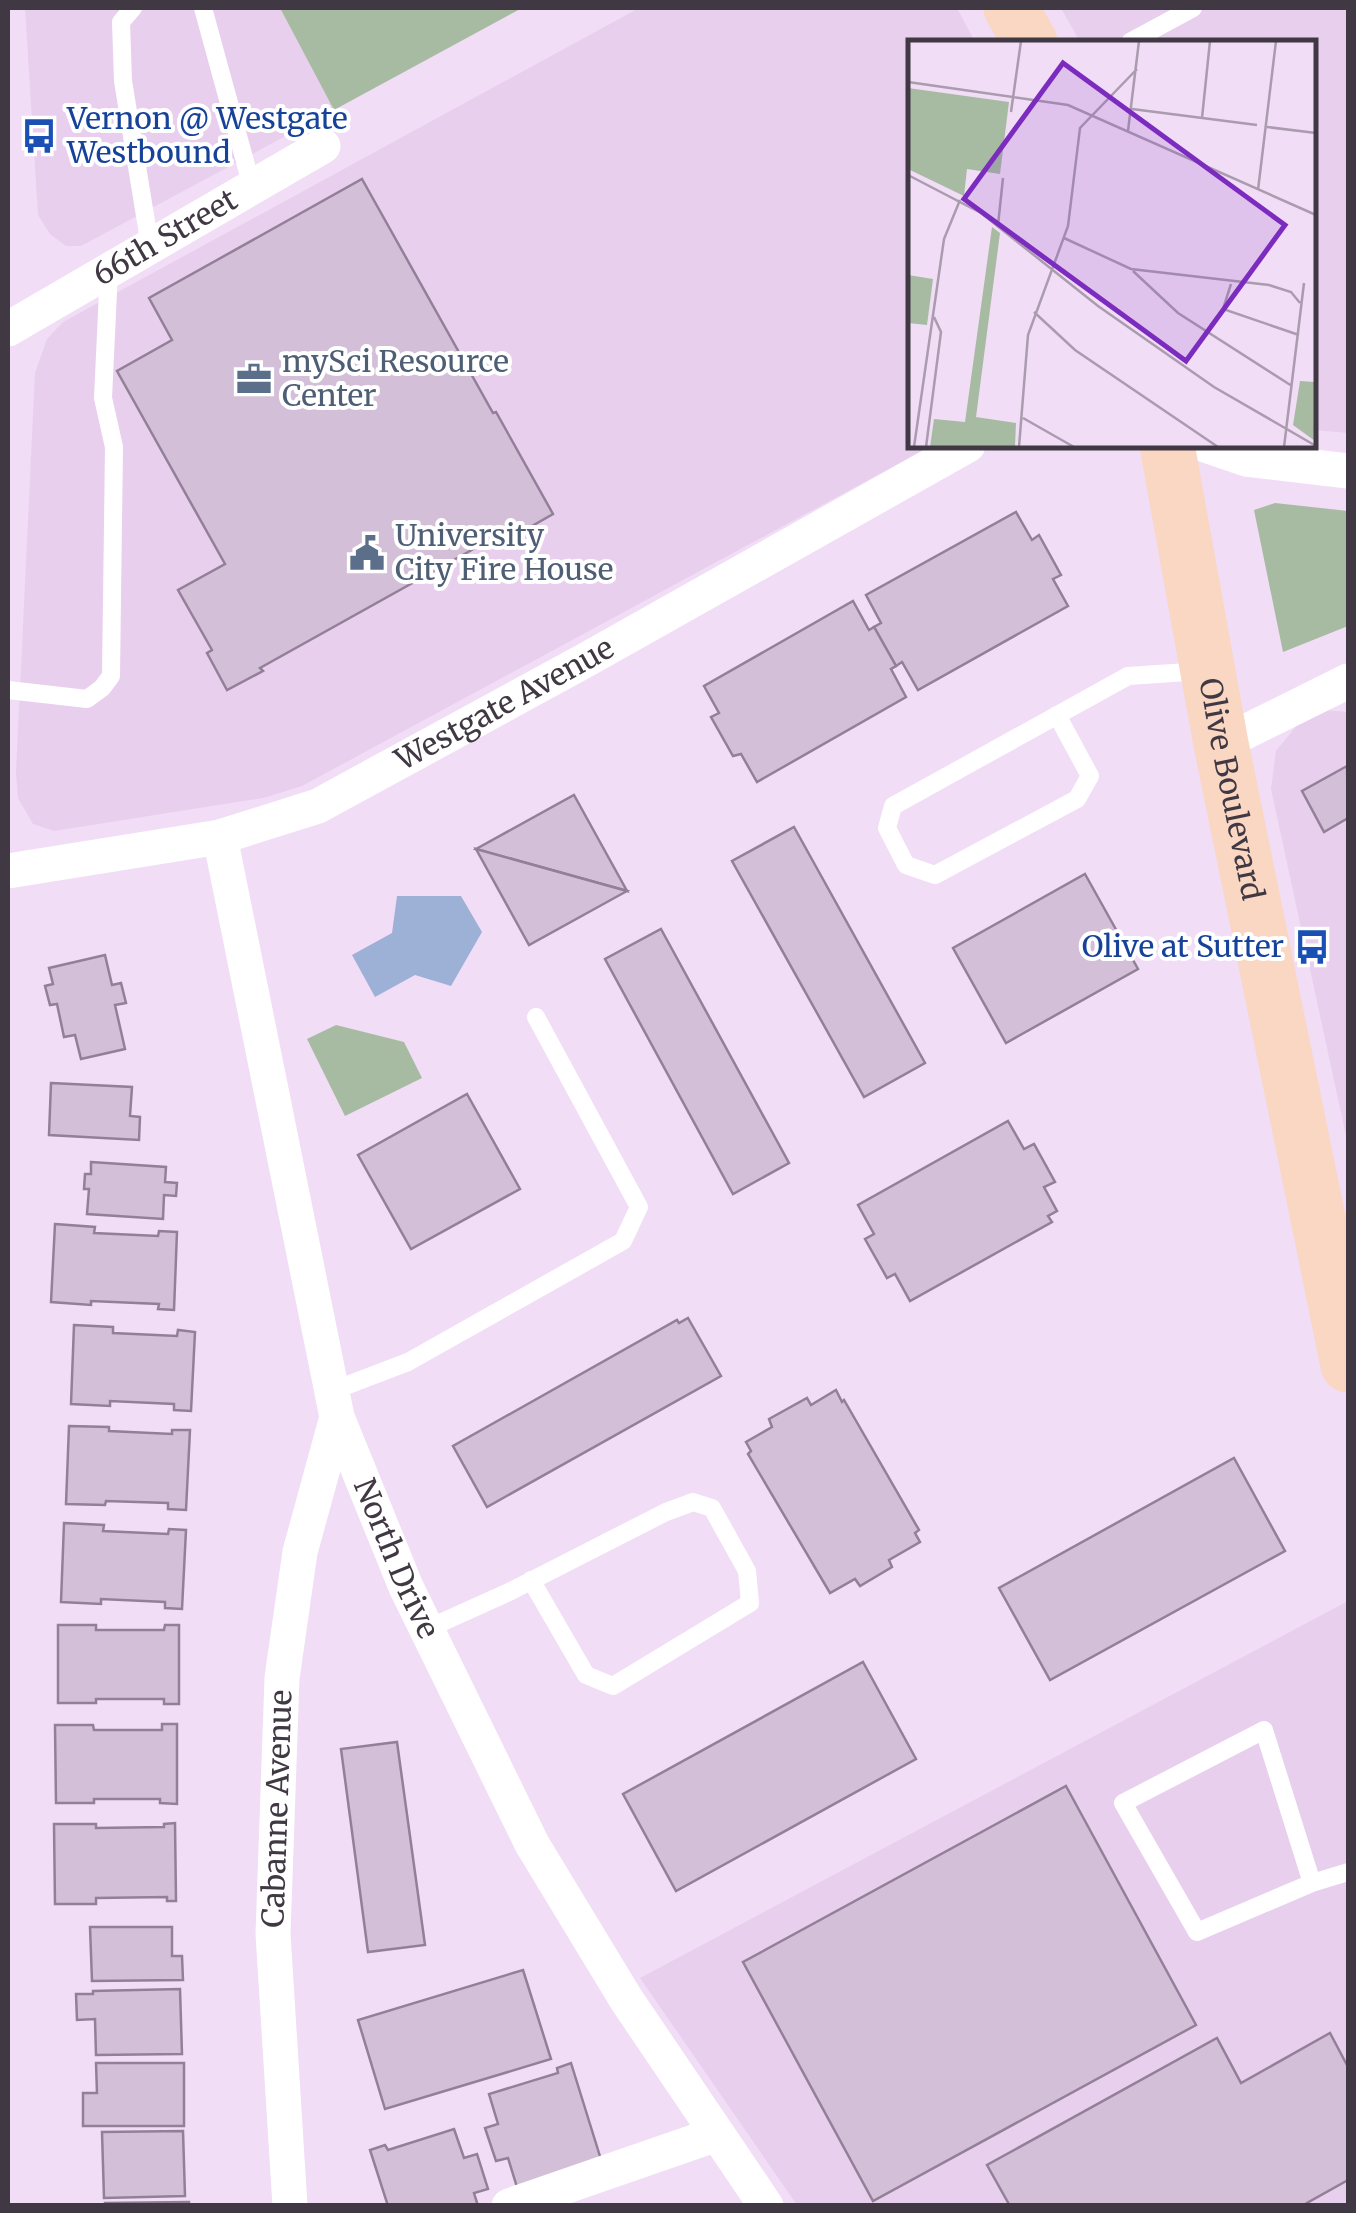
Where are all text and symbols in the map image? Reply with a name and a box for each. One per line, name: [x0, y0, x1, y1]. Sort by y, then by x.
inset map: [908, 40, 1316, 448]
place label: Vernon @ Westgate Westbound: [66, 99, 348, 171]
bus stop icon: Vernon @ Westgate Westbound: [20, 117, 58, 155]
street label: 66th Street: [86, 180, 244, 293]
place label: mySci Resource Center: [282, 342, 509, 414]
office icon: mySci Resource Center: [235, 360, 273, 398]
place label: University City Fire House: [395, 516, 613, 588]
public building icon: University City Fire House: [348, 534, 386, 572]
street label: Westgate Avenue: [387, 628, 620, 779]
street label: Olive Boulevard: [1191, 675, 1272, 903]
place label: Olive at Sutter: [1082, 927, 1284, 965]
bus stop icon: Olive at Sutter: [1293, 928, 1331, 966]
street label: North Drive: [346, 1473, 448, 1644]
street label: Cabanne Avenue: [253, 1689, 300, 1928]

